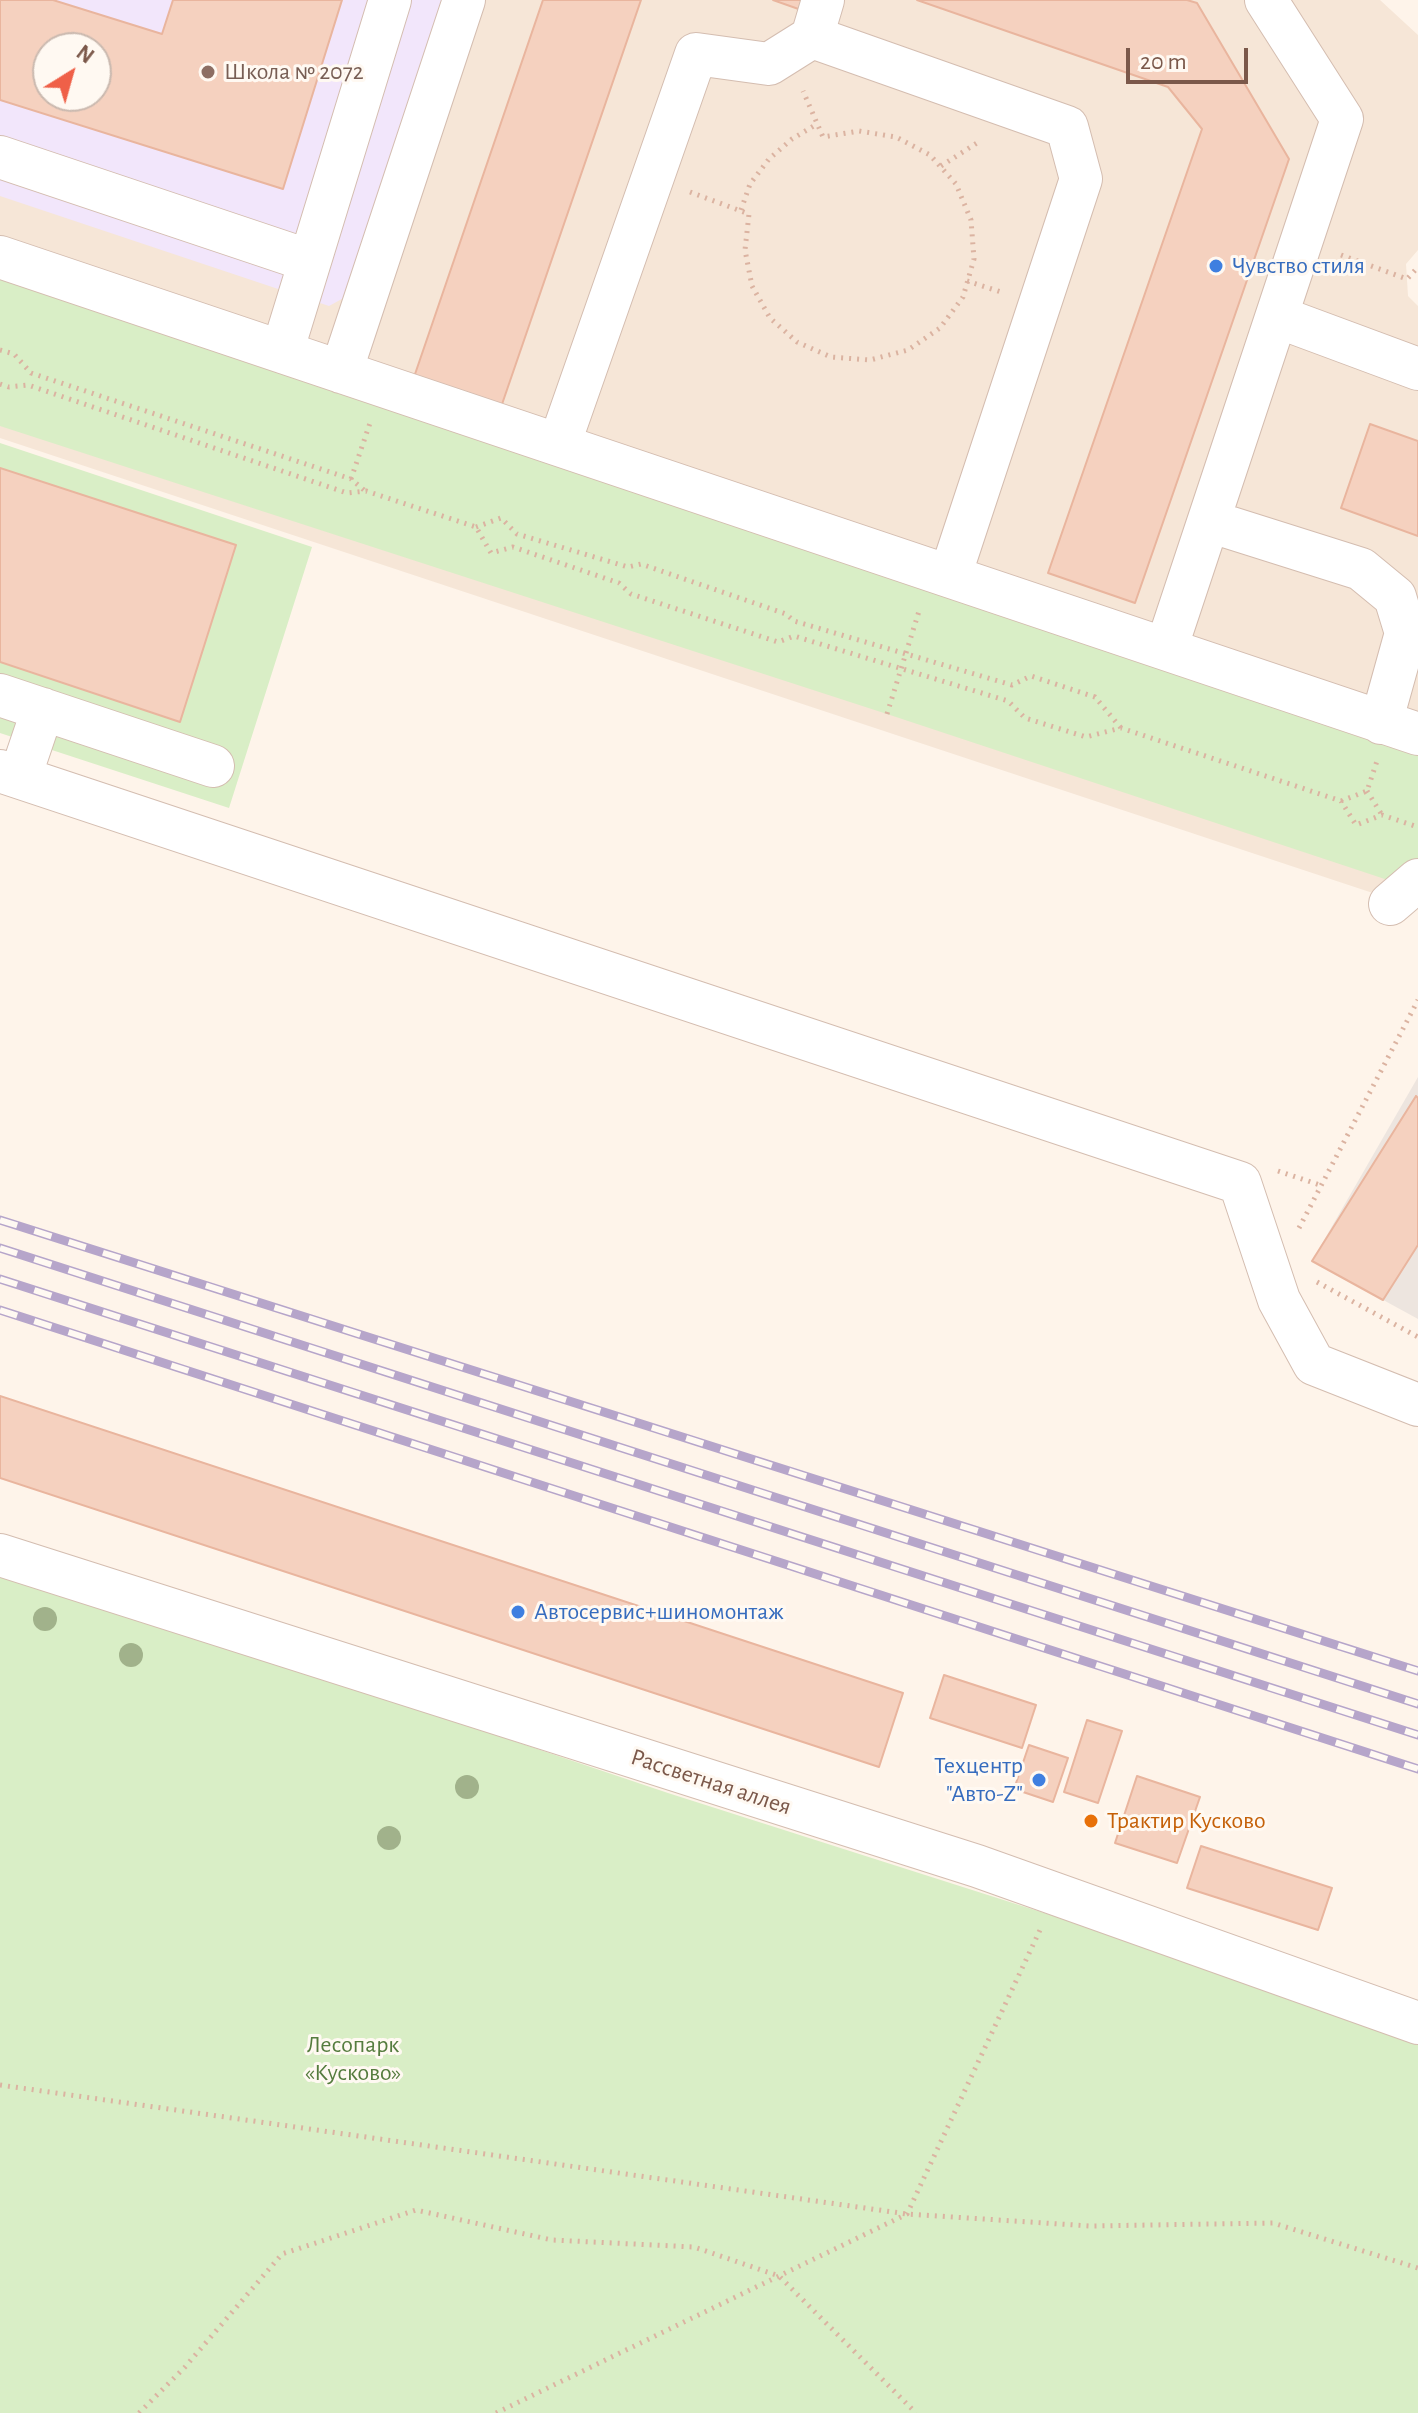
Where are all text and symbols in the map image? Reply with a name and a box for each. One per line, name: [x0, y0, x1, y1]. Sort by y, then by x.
north arrow: [32, 32, 112, 112]
scale bar: [1130, 32, 1252, 82]
text: N: [73, 41, 98, 68]
text: 20 m: [1140, 50, 1187, 74]
place label: Школа № 2072: [224, 58, 364, 86]
marker: Школа № 2072: [199, 63, 217, 81]
place label: Чувство стиля: [1232, 252, 1365, 280]
marker: Чувство стиля: [1207, 257, 1225, 275]
place label: Автосервис+шиномонтаж: [534, 1598, 784, 1626]
marker: Автосервис+шиномонтаж: [509, 1603, 527, 1621]
street label: Рассветная аллея: [627, 1742, 795, 1822]
place label: Техцентр "Авто-Z": [934, 1752, 1023, 1808]
marker: Техцентр "Авто-Z": [1030, 1771, 1048, 1789]
place label: Трактир Кусково: [1107, 1807, 1266, 1835]
marker: Трактир Кусково: [1082, 1812, 1100, 1830]
park label: Лесопарк «Кусково»: [305, 2031, 401, 2087]

